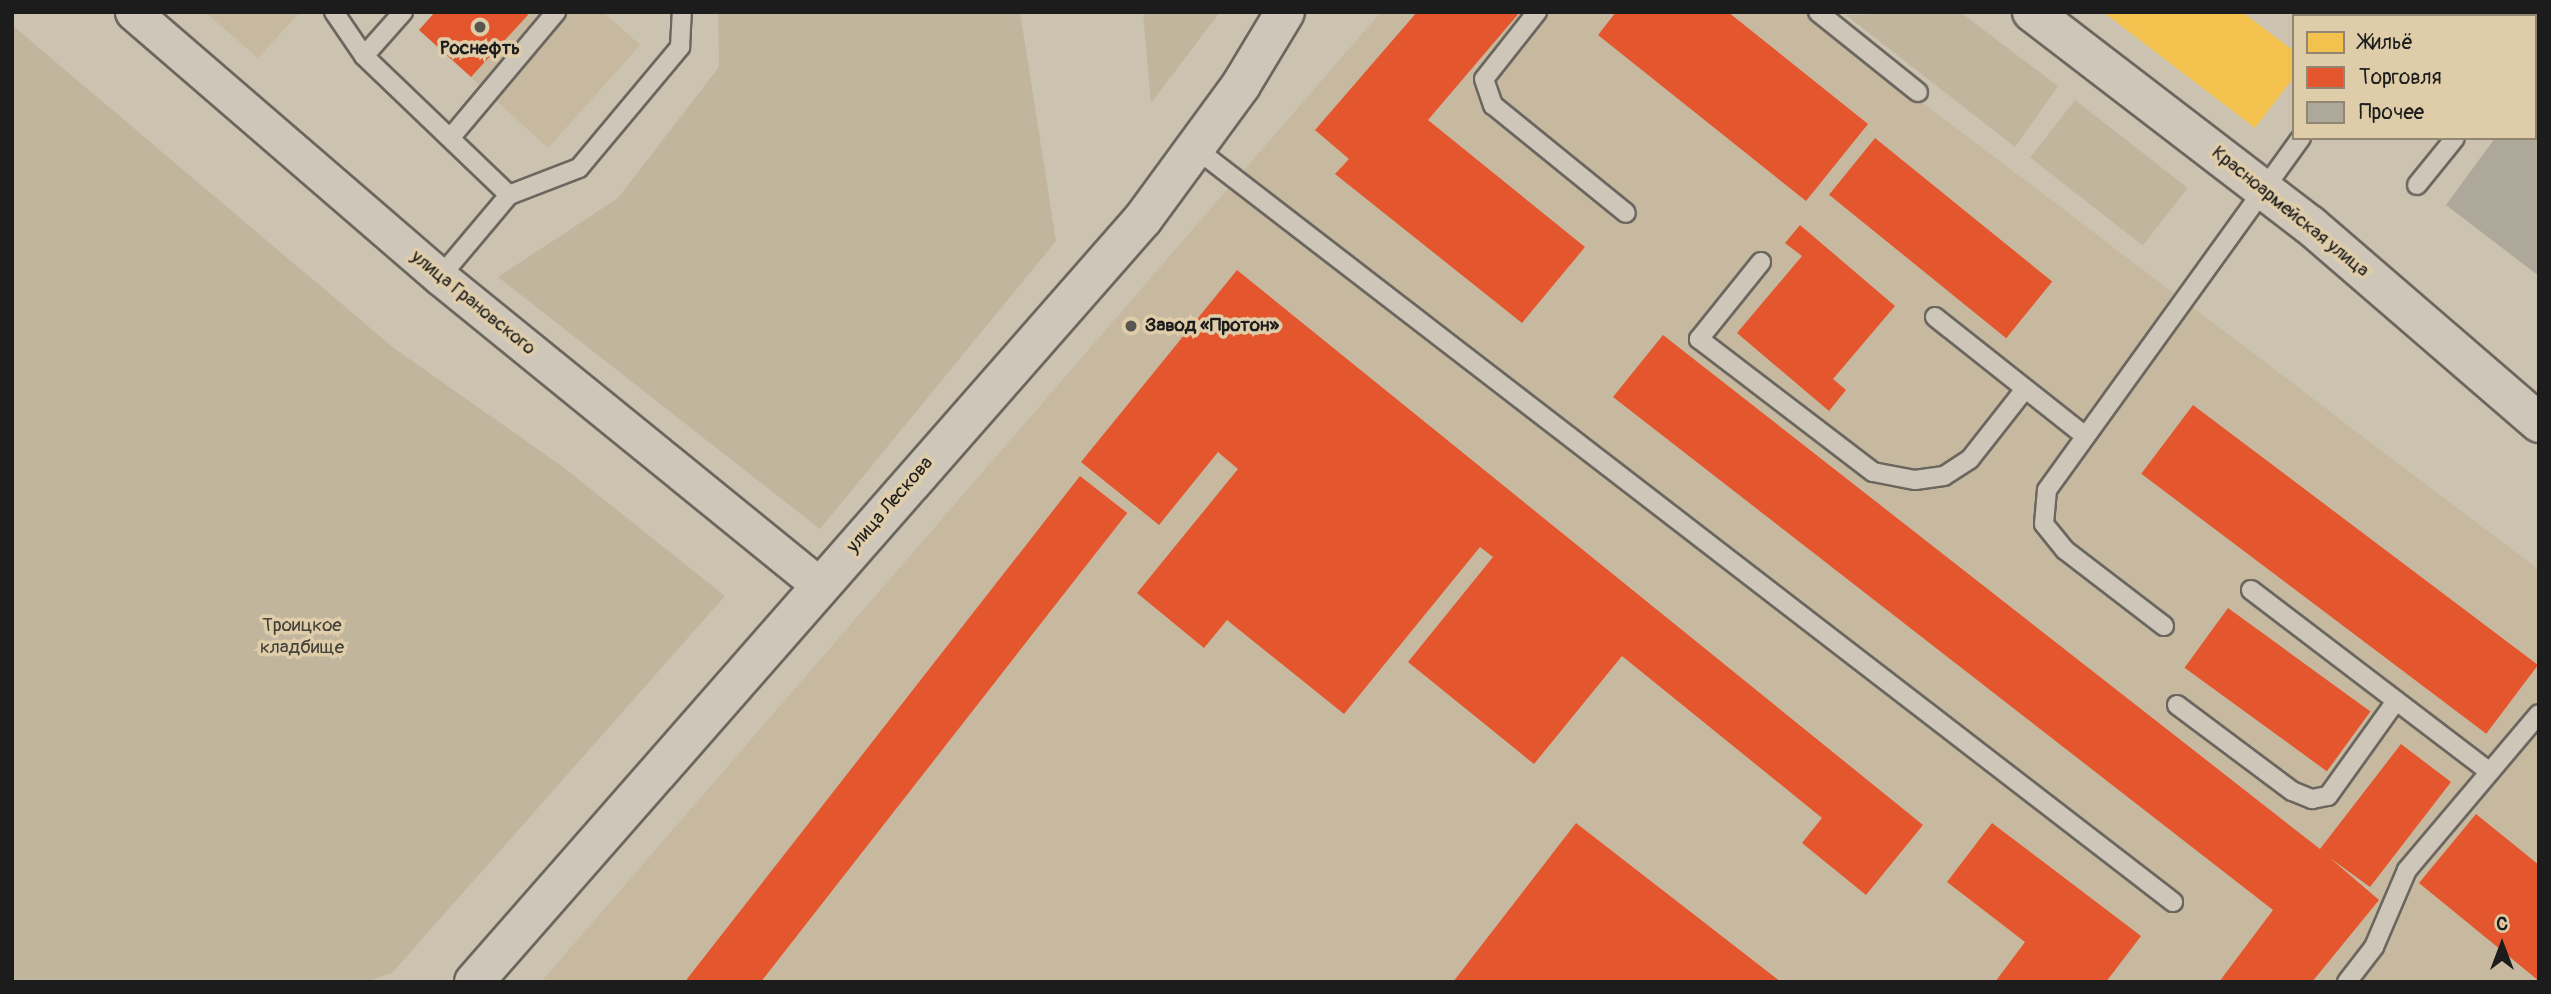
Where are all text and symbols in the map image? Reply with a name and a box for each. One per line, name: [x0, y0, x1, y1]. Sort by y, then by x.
legend: [2292, 14, 2537, 140]
marker: Роснефть: [472, 19, 488, 35]
text: Жильё: [2359, 29, 2413, 56]
place label: Роснефть: [440, 38, 520, 60]
text: Торговля: [2359, 64, 2442, 91]
text: Прочее: [2359, 99, 2424, 126]
street label: Красноармейская улица: [2207, 142, 2373, 282]
street label: улица Грановского: [406, 246, 540, 360]
place label: Завод «Протон»: [1145, 315, 1279, 337]
marker: Завод «Протон»: [1123, 318, 1139, 334]
street label: улица Лескова: [842, 452, 938, 558]
park label: Троицкое кладбище: [260, 615, 344, 659]
north arrow: [2467, 910, 2537, 980]
text: С: [2496, 912, 2508, 936]

